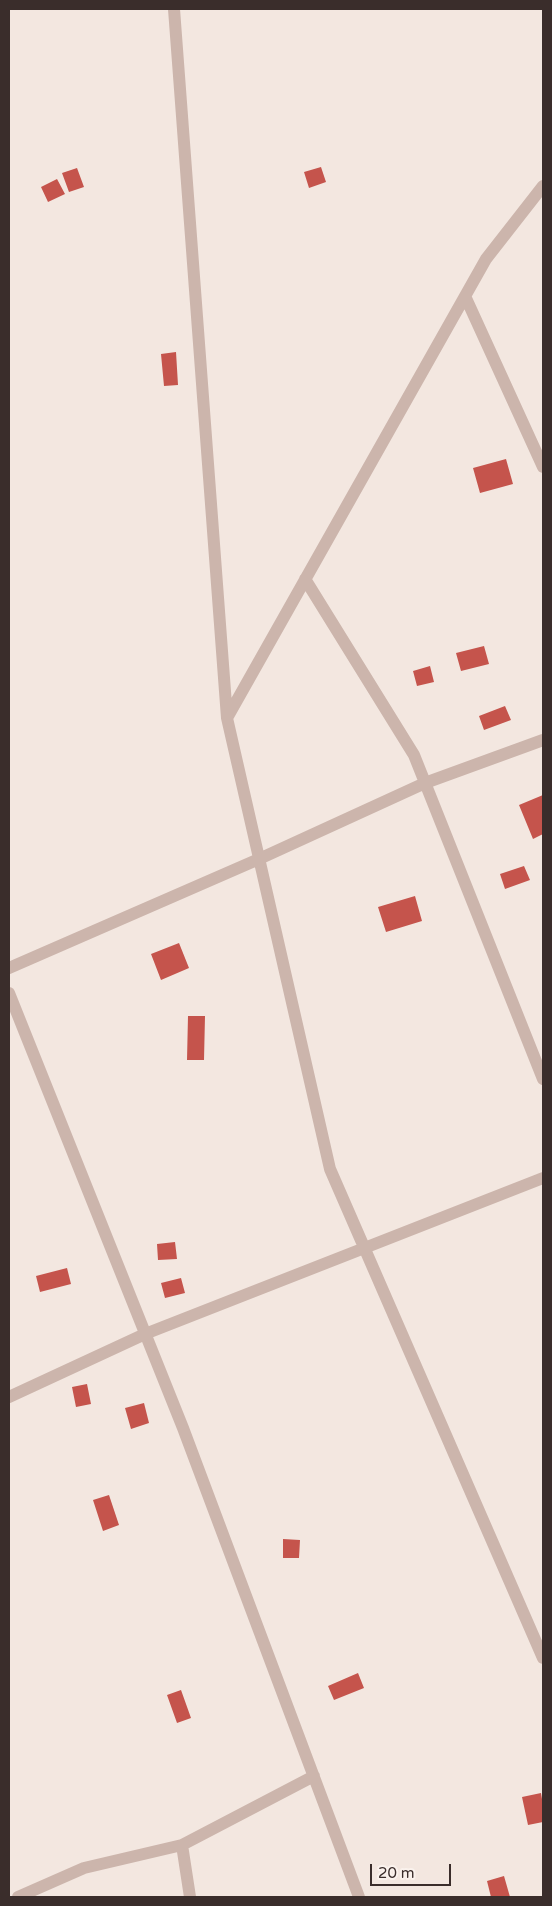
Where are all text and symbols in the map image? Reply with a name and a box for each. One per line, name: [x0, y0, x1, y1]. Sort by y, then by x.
scale bar: [372, 1854, 453, 1886]
text: 20 m: [378, 1864, 415, 1882]

